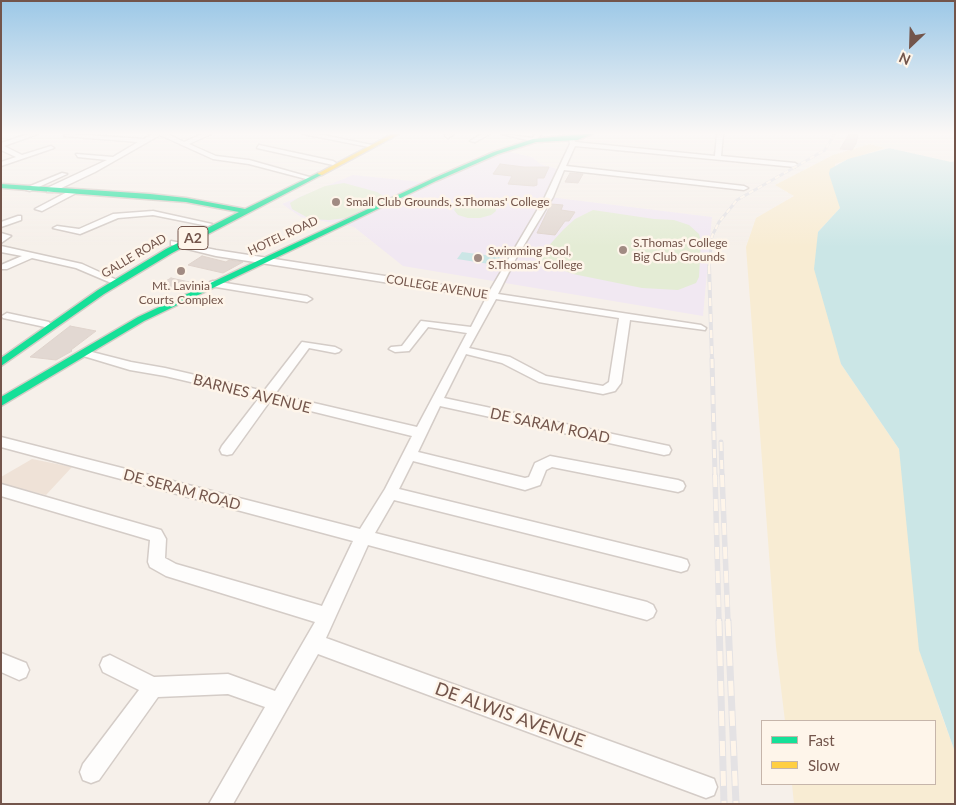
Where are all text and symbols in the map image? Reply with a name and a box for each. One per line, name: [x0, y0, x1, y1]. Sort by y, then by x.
north arrow: [886, 20, 936, 70]
text: N: [896, 49, 913, 69]
place label: Small Club Grounds, S.Thomas' College: [346, 195, 550, 209]
marker: Small Club Grounds, S.Thomas' College: [330, 196, 342, 208]
street label: HOTEL ROAD: [246, 213, 320, 259]
road number: A2: [178, 227, 208, 250]
street label: GALLE ROAD: [99, 231, 169, 281]
place label: S.Thomas' College Big Club Grounds: [633, 236, 728, 264]
place label: Swimming Pool, S.Thomas' College: [488, 244, 583, 272]
marker: S.Thomas' College Big Club Grounds: [617, 244, 629, 256]
marker: Swimming Pool, S.Thomas' College: [472, 252, 484, 264]
marker: Mt. Lavinia Courts Complex: [175, 265, 187, 277]
street label: COLLEGE AVENUE: [385, 272, 489, 302]
place label: Mt. Lavinia Courts Complex: [139, 279, 223, 307]
street label: BARNES AVENUE: [191, 371, 313, 417]
street label: DE SARAM ROAD: [489, 405, 611, 447]
street label: DE SERAM ROAD: [121, 466, 243, 514]
street label: DE ALWIS AVENUE: [432, 678, 588, 752]
legend: [761, 720, 936, 785]
text: Fast: [808, 731, 835, 749]
text: Slow: [808, 756, 840, 774]

